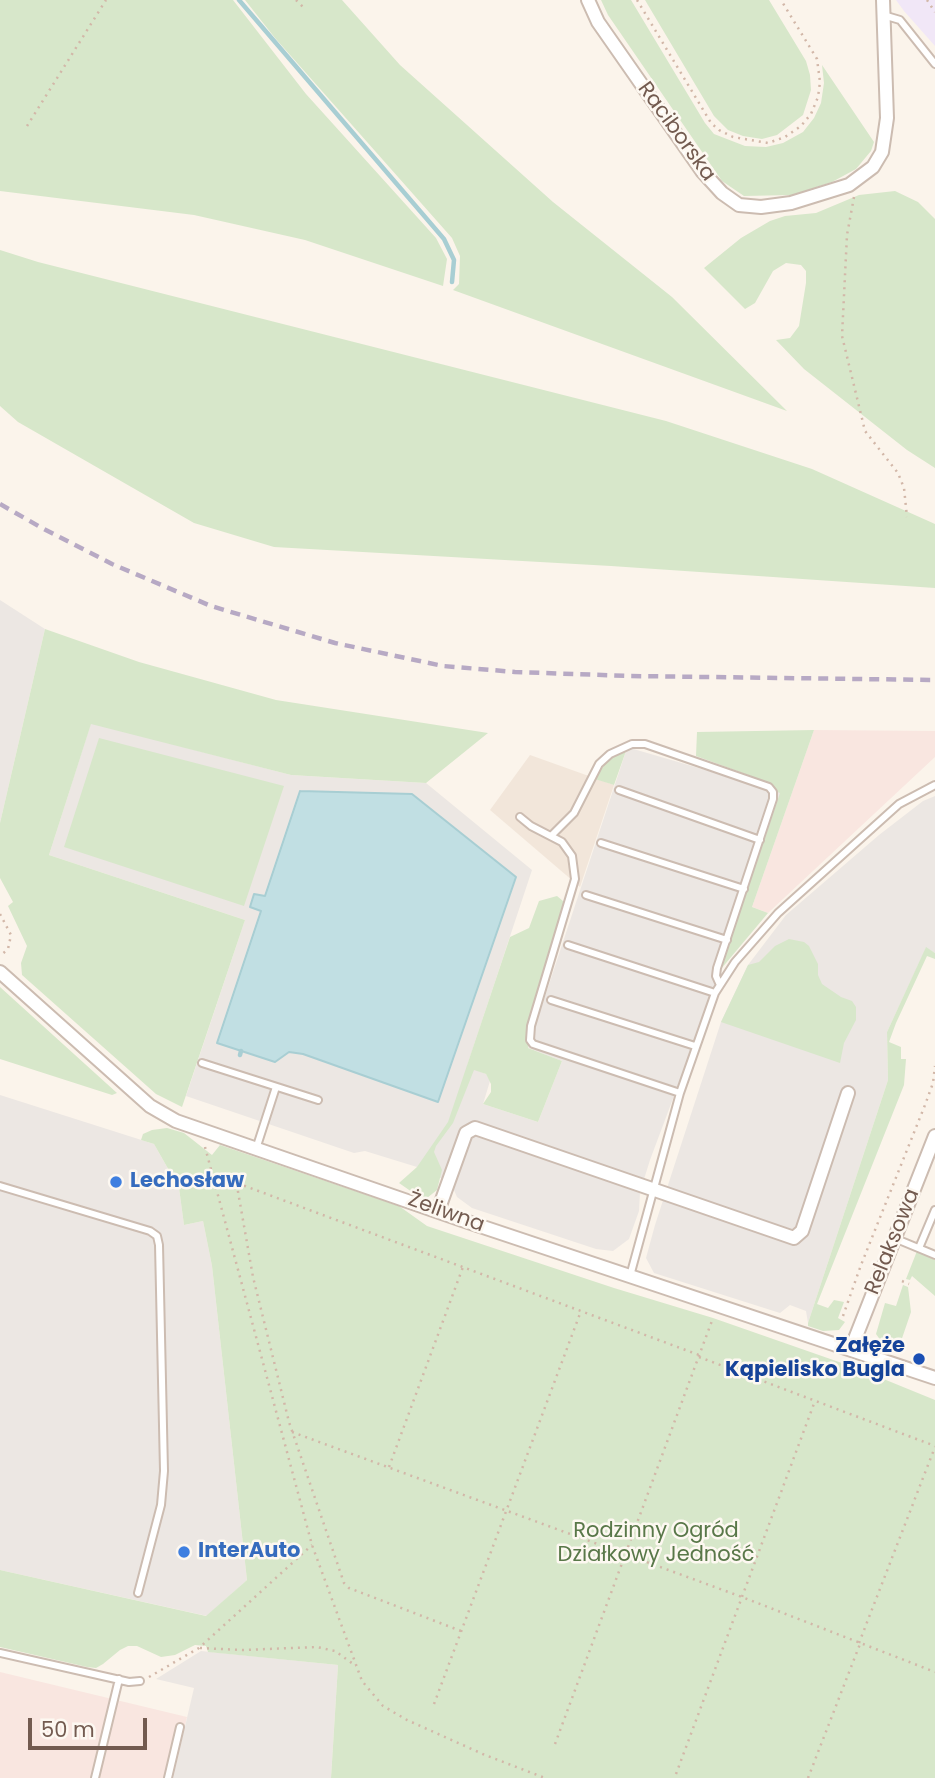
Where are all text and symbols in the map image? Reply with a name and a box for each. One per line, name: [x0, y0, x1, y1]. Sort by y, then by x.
street label: Raciborska: [632, 78, 720, 186]
place label: Lechosław: [130, 1169, 244, 1195]
marker: Lechosław: [108, 1174, 124, 1190]
street label: Relaksowa: [860, 1185, 926, 1299]
street label: Żeliwna: [404, 1188, 488, 1238]
place label: Załęże Kąpielisko Bugla: [725, 1334, 905, 1384]
marker: Załęże Kąpielisko Bugla: [911, 1351, 927, 1367]
park label: Rodzinny Ogród Działkowy Jedność: [558, 1519, 754, 1569]
place label: InterAuto: [198, 1539, 300, 1565]
marker: InterAuto: [176, 1544, 192, 1560]
scale bar: [32, 1704, 150, 1748]
text: 50 m: [41, 1715, 95, 1744]

